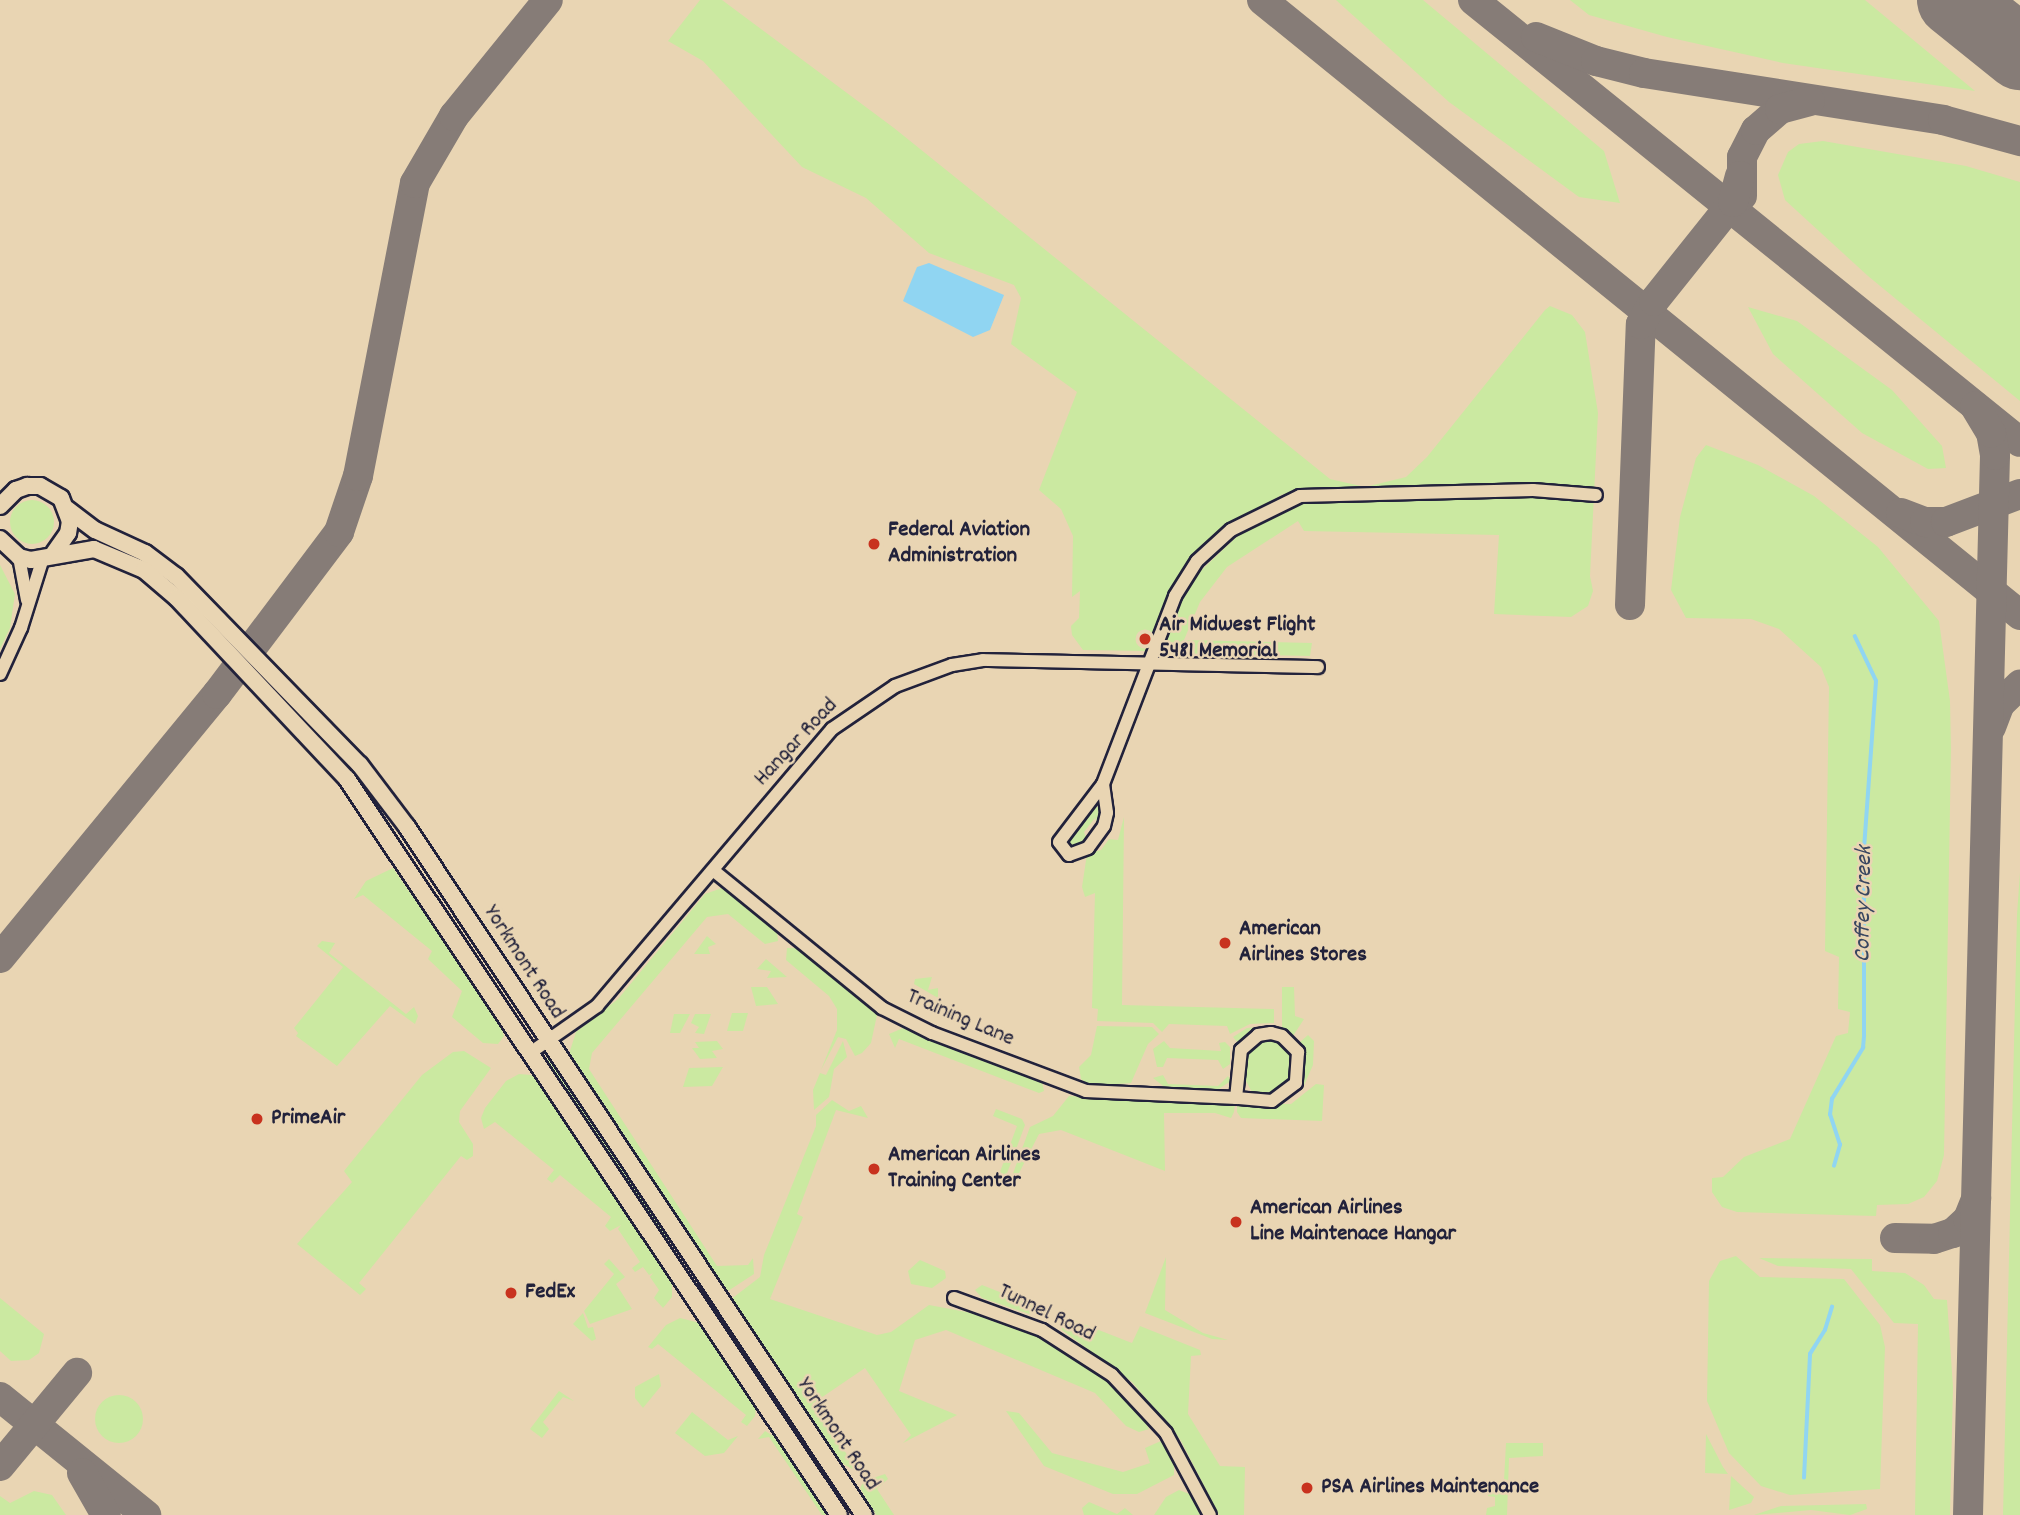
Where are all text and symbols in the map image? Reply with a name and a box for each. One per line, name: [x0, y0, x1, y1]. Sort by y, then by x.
place label: Federal Aviation Administration: [888, 517, 1030, 571]
marker: Federal Aviation Administration: [866, 536, 882, 552]
place label: Air Midwest Flight 5481 Memorial: [1159, 612, 1315, 666]
marker: Air Midwest Flight 5481 Memorial: [1137, 631, 1153, 647]
street label: Hangar Road: [749, 693, 845, 793]
water label: Coffey Creek: [1850, 846, 1880, 962]
street label: Yorkmont Road: [476, 901, 570, 1025]
place label: American Airlines Stores: [1239, 916, 1367, 970]
marker: American Airlines Stores: [1217, 935, 1233, 951]
street label: Training Lane: [902, 984, 1018, 1054]
place label: PrimeAir: [271, 1105, 345, 1133]
marker: PrimeAir: [249, 1111, 265, 1127]
place label: American Airlines Training Center: [888, 1142, 1041, 1196]
marker: American Airlines Training Center: [866, 1161, 882, 1177]
place label: American Airlines Line Maintenace Hangar: [1250, 1195, 1456, 1249]
marker: American Airlines Line Maintenace Hangar: [1228, 1214, 1244, 1230]
place label: FedEx: [525, 1279, 575, 1307]
street label: Tunnel Road: [993, 1279, 1099, 1349]
marker: FedEx: [503, 1285, 519, 1301]
street label: Yorkmont Road: [789, 1373, 885, 1497]
place label: PSA Airlines Maintenance: [1321, 1474, 1539, 1502]
marker: PSA Airlines Maintenance: [1299, 1480, 1315, 1496]

